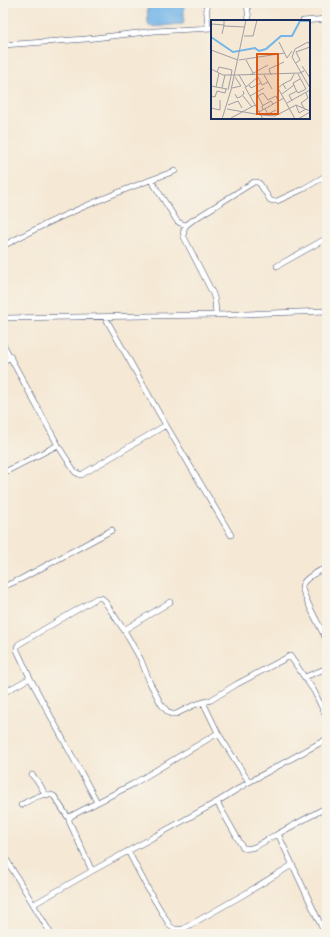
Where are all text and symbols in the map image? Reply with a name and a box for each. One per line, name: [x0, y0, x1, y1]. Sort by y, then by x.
inset map: [211, 20, 310, 119]

